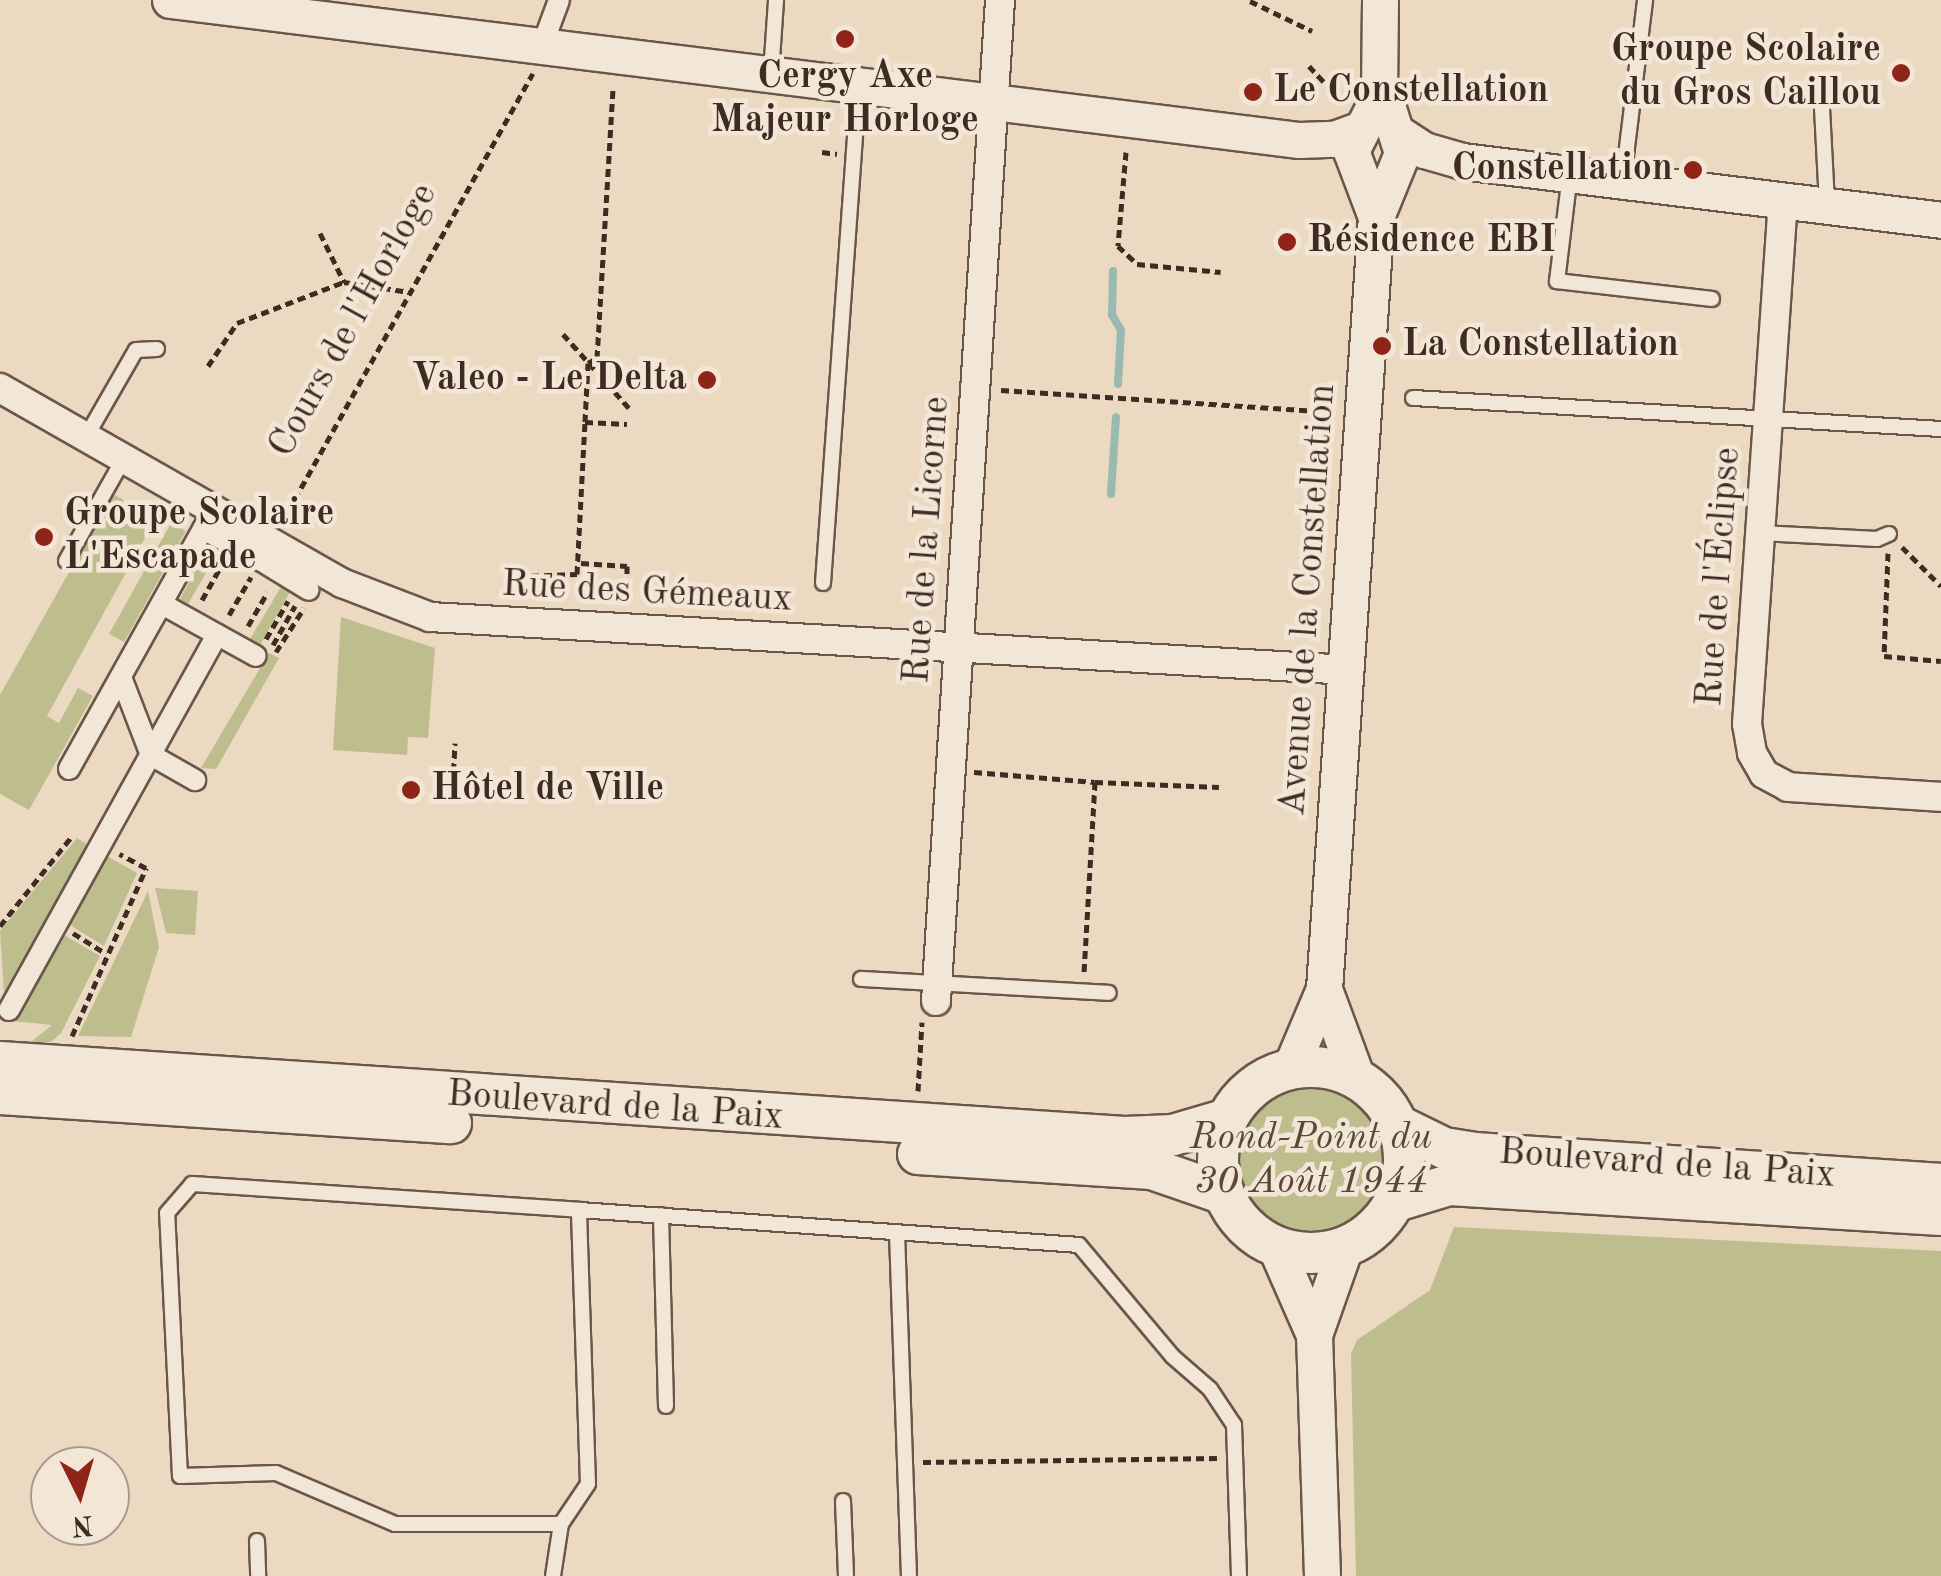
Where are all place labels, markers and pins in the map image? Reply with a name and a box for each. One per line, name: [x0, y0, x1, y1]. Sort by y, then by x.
marker: Cergy Axe Majeur Horloge: [834, 28, 856, 50]
place label: Groupe Scolaire du Gros Caillou: [1611, 28, 1881, 117]
place label: Cergy Axe Majeur Horloge: [711, 55, 979, 144]
marker: Groupe Scolaire du Gros Caillou: [1890, 62, 1912, 84]
place label: Le Constellation: [1273, 69, 1549, 115]
marker: Le Constellation: [1242, 81, 1264, 103]
place label: Constellation: [1451, 147, 1673, 193]
marker: Constellation: [1682, 159, 1704, 181]
place label: Résidence EBI: [1307, 219, 1556, 265]
marker: Résidence EBI: [1276, 231, 1298, 253]
place label: La Constellation: [1402, 323, 1679, 369]
marker: La Constellation: [1371, 335, 1393, 357]
place label: Valeo - Le Delta: [411, 357, 687, 403]
marker: Valeo - Le Delta: [696, 369, 718, 391]
place label: Groupe Scolaire L'Escapade: [64, 492, 334, 582]
marker: Groupe Scolaire L'Escapade: [33, 526, 55, 548]
place label: Hôtel de Ville: [431, 767, 664, 813]
marker: Hôtel de Ville: [400, 779, 422, 801]

